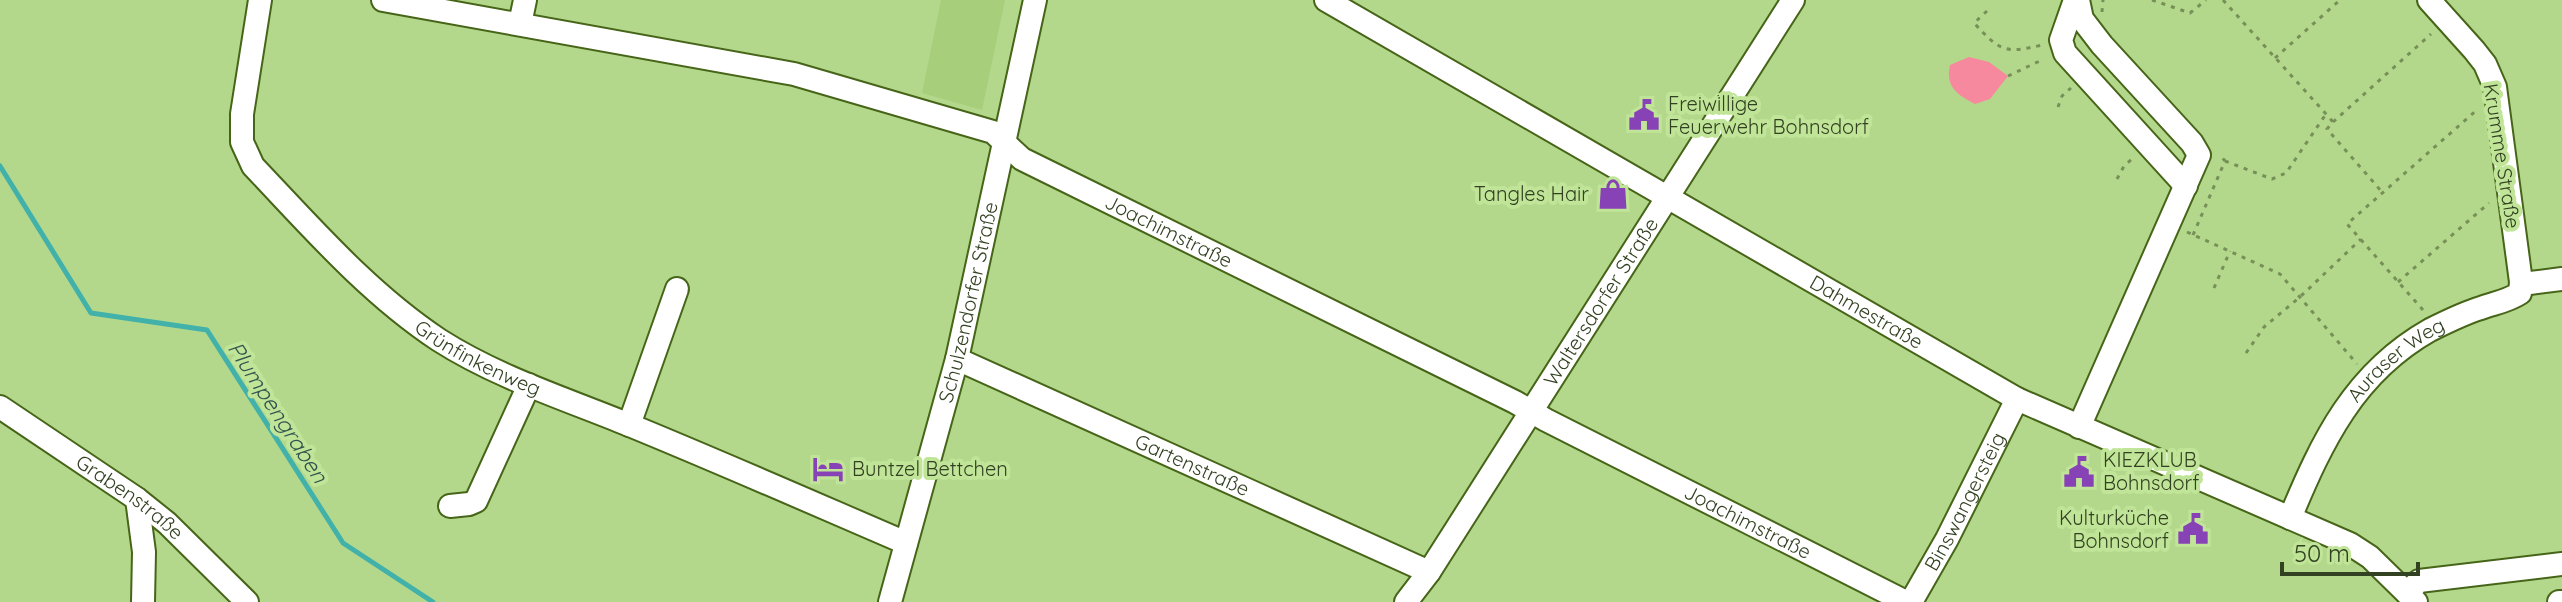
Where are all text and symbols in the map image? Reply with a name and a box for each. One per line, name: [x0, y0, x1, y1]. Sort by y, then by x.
street label: Krumme Straße: [2479, 82, 2526, 230]
place label: Freiwillige Feuerwehr Bohnsdorf: [1668, 91, 1869, 139]
public building icon: Freiwillige Feuerwehr Bohnsdorf: [1627, 98, 1661, 132]
shop icon: Tangles Hair: [1596, 177, 1630, 211]
place label: Tangles Hair: [1474, 181, 1589, 206]
street label: Joachimstraße: [1101, 189, 1237, 273]
street label: Schulzendorfer Straße: [933, 199, 1003, 405]
street label: Waltersdorfer Straße: [1538, 213, 1663, 390]
street label: Dahmestraße: [1806, 269, 1928, 354]
street label: Auraser Weg: [2341, 312, 2448, 407]
street label: Grünfinkenweg: [410, 314, 545, 401]
water label: Plumpengraben: [222, 336, 335, 489]
street label: Gartenstraße: [1131, 428, 1253, 501]
street label: Binswangersteig: [1918, 428, 2010, 575]
place label: KIEZKLUB Bohnsdorf: [2103, 447, 2199, 495]
street label: Grabenstraße: [71, 449, 189, 544]
hotel icon: Buntzel Bettchen: [811, 452, 845, 486]
public building icon: KIEZKLUB Bohnsdorf: [2062, 455, 2096, 489]
place label: Buntzel Bettchen: [852, 456, 1008, 481]
street label: Joachimstraße: [1680, 479, 1816, 564]
place label: Kulturküche Bohnsdorf: [2059, 505, 2169, 553]
public building icon: Kulturküche Bohnsdorf: [2176, 512, 2210, 546]
scale bar: [2282, 526, 2418, 576]
text: 50 m: [2294, 538, 2350, 568]

